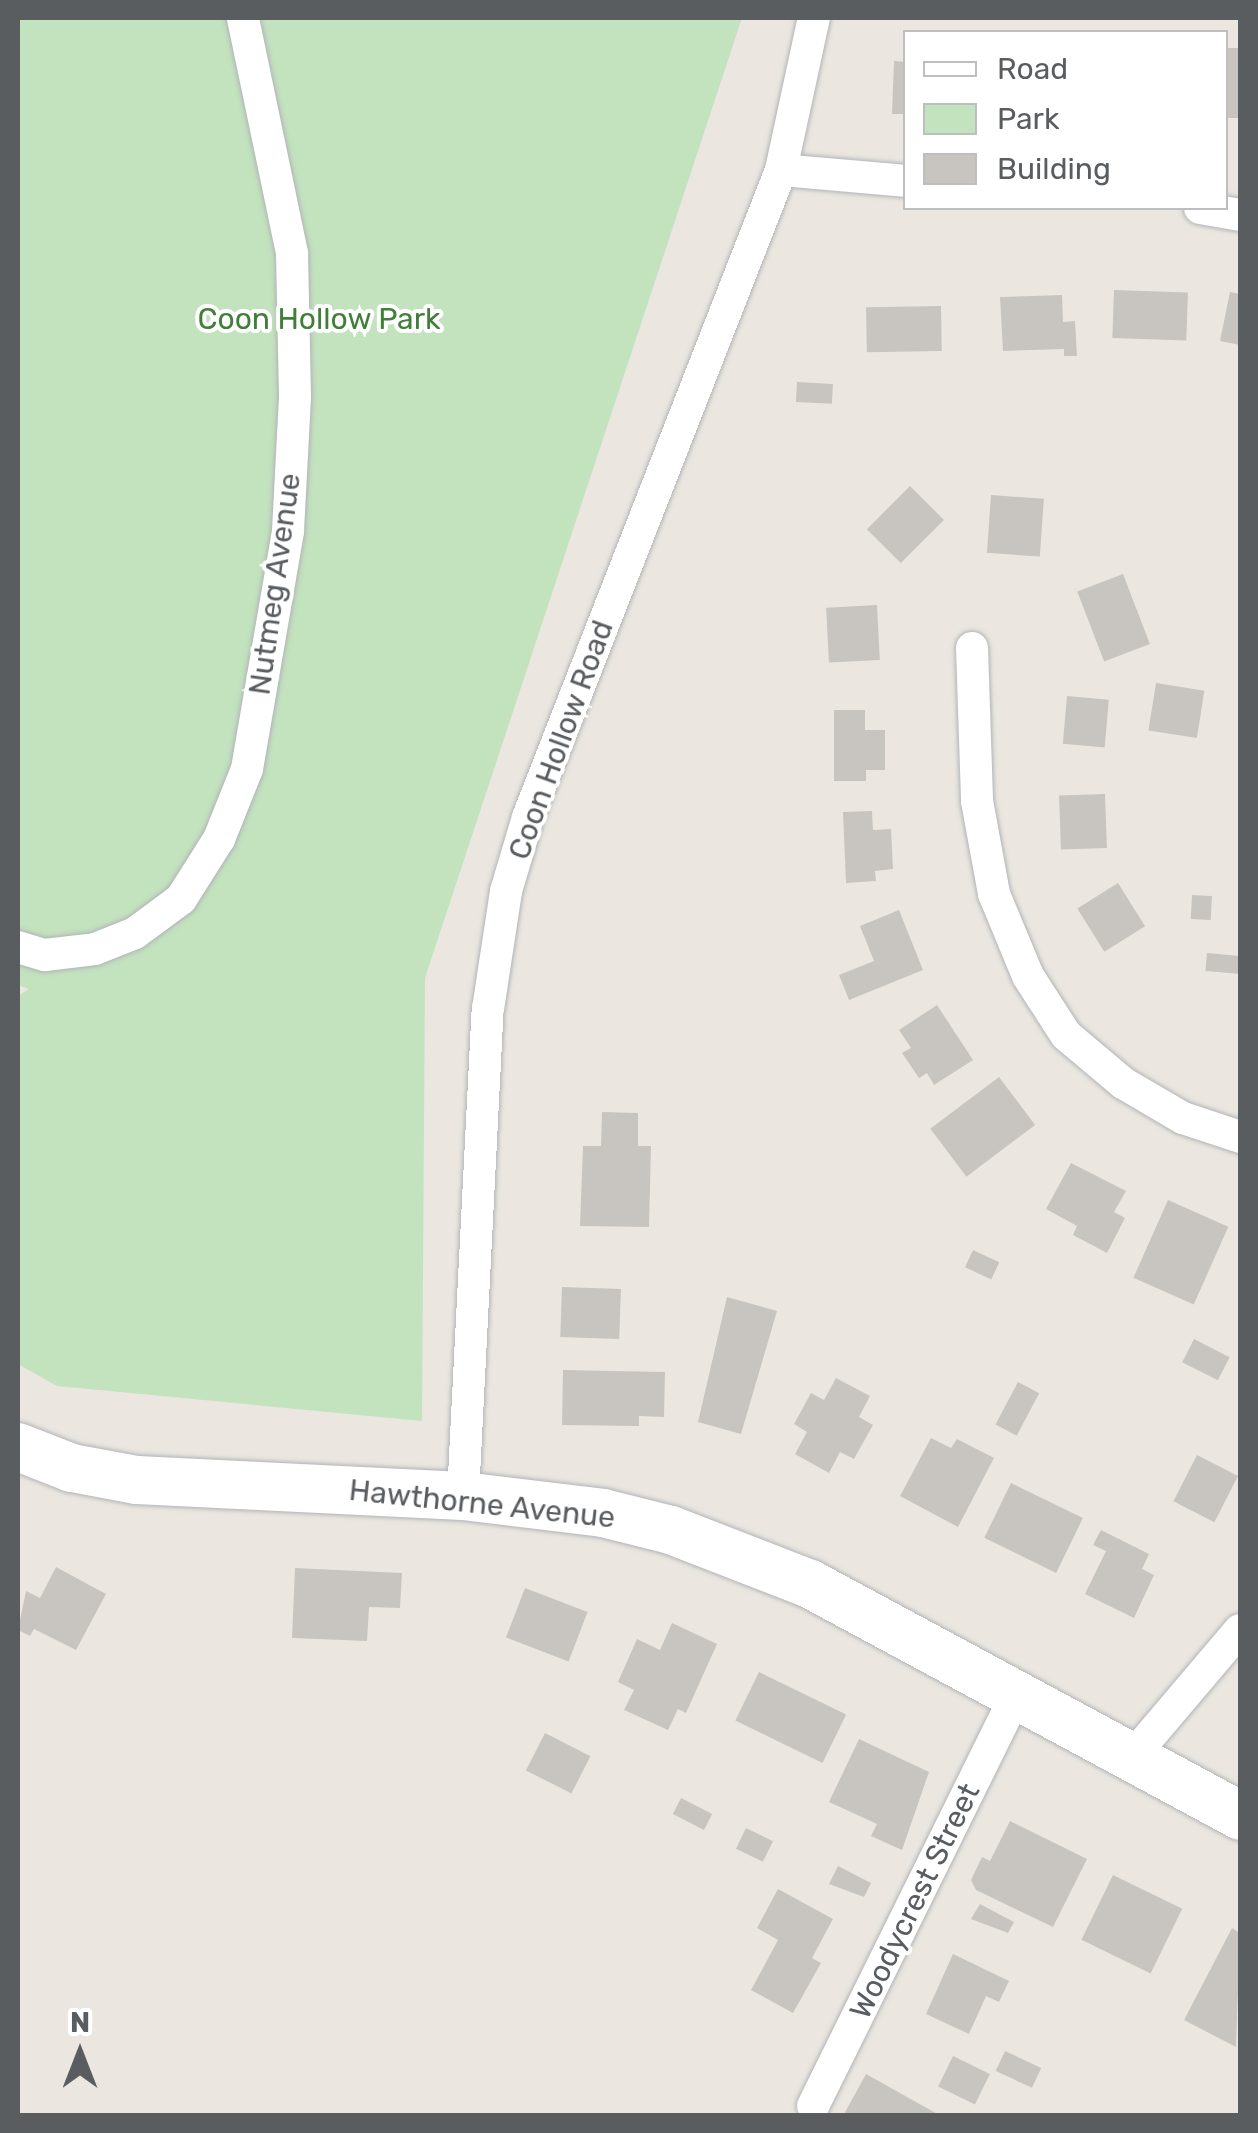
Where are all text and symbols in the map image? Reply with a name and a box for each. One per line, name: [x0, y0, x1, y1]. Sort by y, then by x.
legend: [903, 30, 1228, 210]
text: Road: [997, 51, 1068, 87]
text: Park: [997, 101, 1059, 137]
text: Building: [997, 151, 1111, 187]
park label: Coon Hollow Park: [197, 301, 441, 337]
street label: Nutmeg Avenue: [242, 470, 308, 698]
street label: Coon Hollow Road: [501, 615, 621, 865]
street label: Hawthorne Avenue: [347, 1472, 617, 1536]
street label: Woodycrest Street: [842, 1777, 988, 2025]
north arrow: [30, 2003, 130, 2103]
text: N: [70, 2006, 90, 2039]

